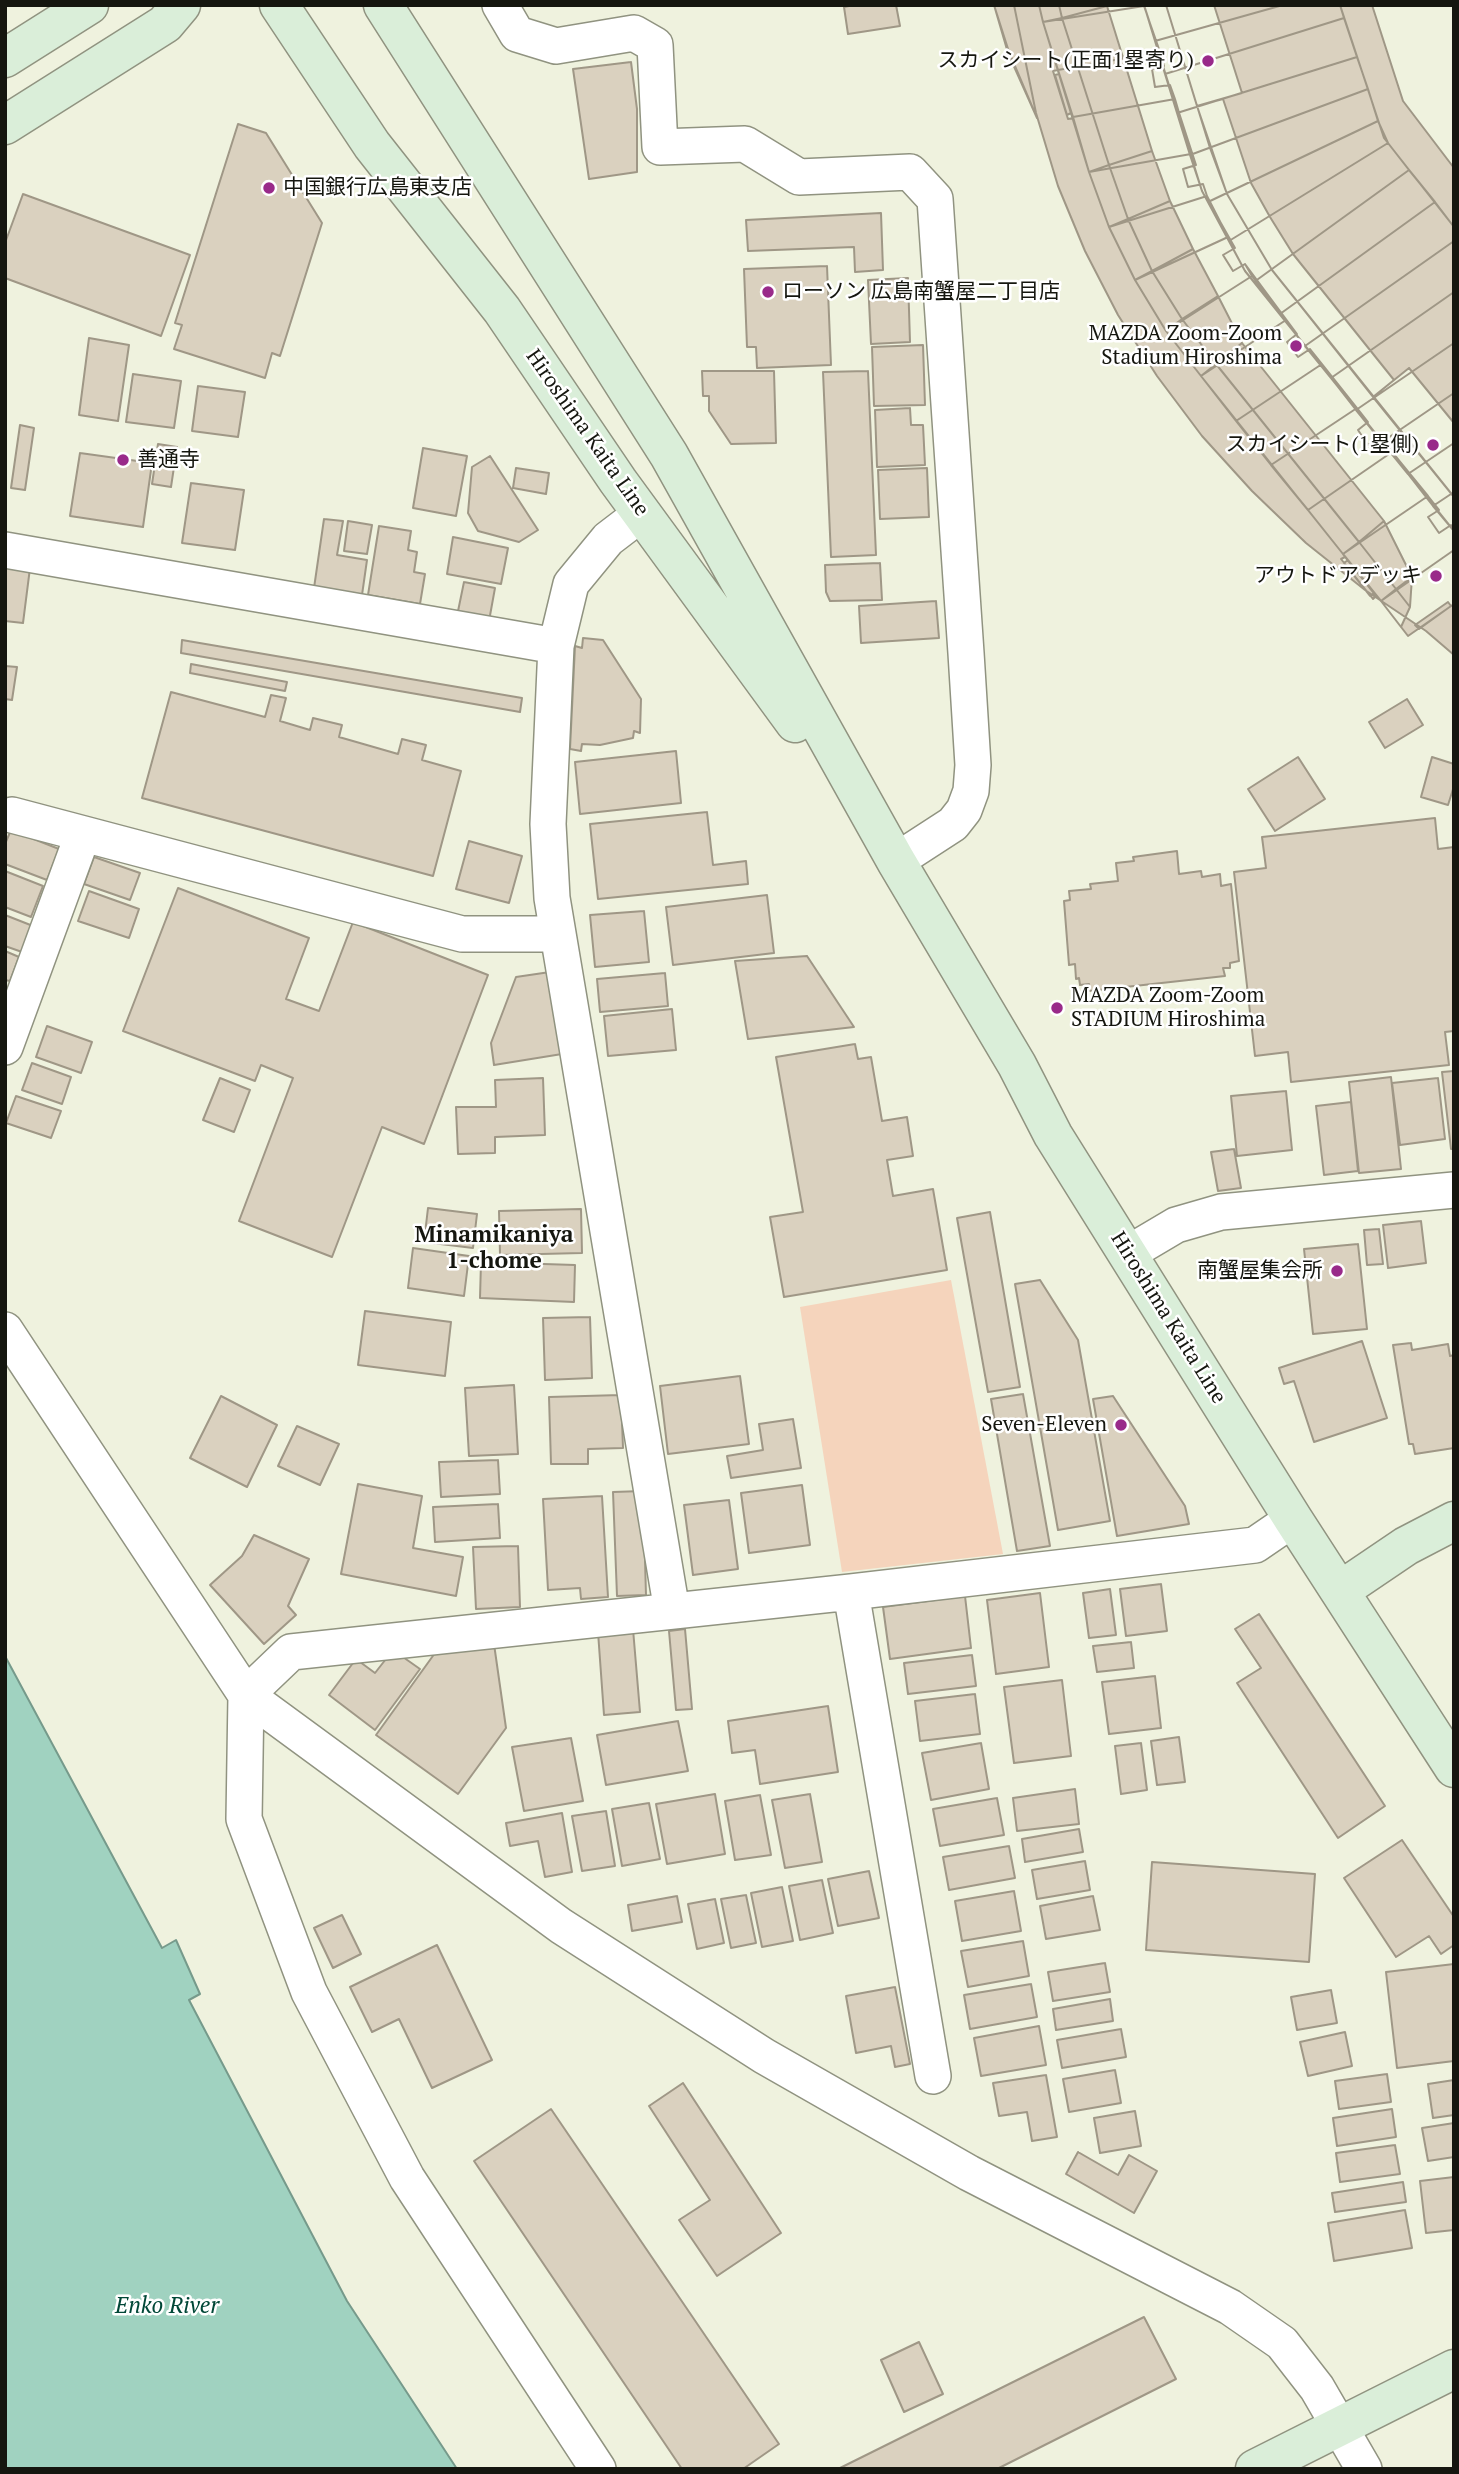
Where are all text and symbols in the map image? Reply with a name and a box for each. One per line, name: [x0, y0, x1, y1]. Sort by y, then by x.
place label: スカイシート(正面1塁寄り): [937, 48, 1194, 74]
marker: スカイシート(正面1塁寄り): [1200, 53, 1216, 69]
place label: 中国銀行広島東支店: [283, 175, 472, 201]
marker: 中国銀行広島東支店: [261, 180, 277, 196]
place label: ローソン 広島南蟹屋二丁目店: [782, 279, 1060, 305]
marker: ローソン 広島南蟹屋二丁目店: [760, 284, 776, 300]
place label: MAZDA Zoom-Zoom Stadium Hiroshima: [1089, 321, 1282, 371]
marker: MAZDA Zoom-Zoom Stadium Hiroshima: [1288, 338, 1304, 354]
street label: Hiroshima Kaita Line: [520, 345, 654, 521]
place label: スカイシート(1塁側): [1225, 432, 1419, 458]
marker: スカイシート(1塁側): [1425, 437, 1441, 453]
place label: 善通寺: [137, 447, 200, 473]
marker: 善通寺: [115, 452, 131, 468]
place label: アウトドアデッキ: [1254, 563, 1422, 589]
marker: アウトドアデッキ: [1428, 568, 1444, 584]
place label: MAZDA Zoom-Zoom STADIUM Hiroshima: [1071, 983, 1265, 1033]
marker: MAZDA Zoom-Zoom STADIUM Hiroshima: [1049, 1000, 1065, 1016]
district label: Minamikaniya 1-chome: [414, 1221, 574, 1275]
street label: Hiroshima Kaita Line: [1105, 1227, 1231, 1409]
place label: 南蟹屋集会所: [1197, 1258, 1323, 1284]
marker: 南蟹屋集会所: [1329, 1263, 1345, 1279]
place label: Seven-Eleven: [981, 1412, 1107, 1438]
marker: Seven-Eleven: [1113, 1417, 1129, 1433]
water label: Enko River: [115, 2292, 219, 2320]

